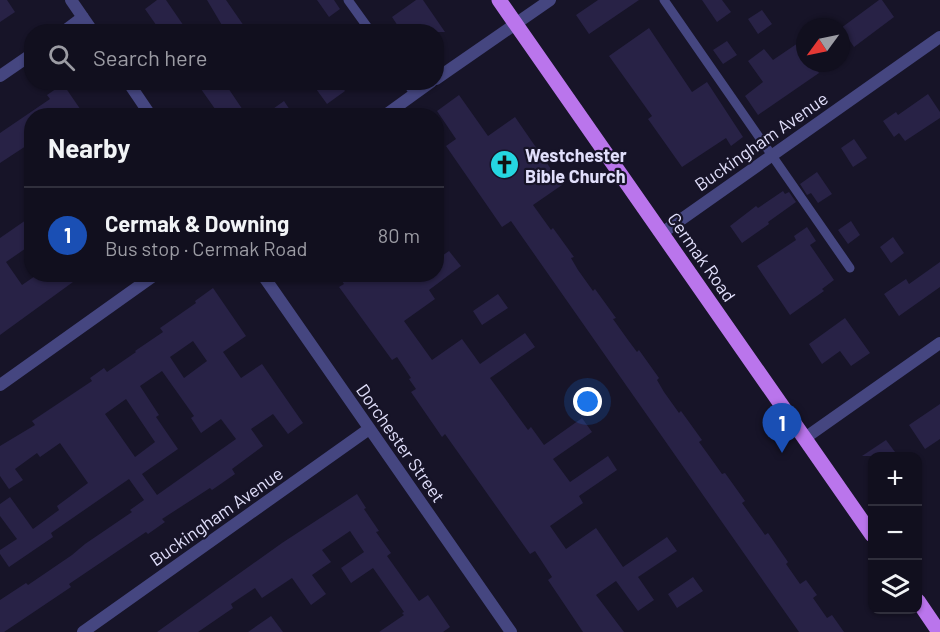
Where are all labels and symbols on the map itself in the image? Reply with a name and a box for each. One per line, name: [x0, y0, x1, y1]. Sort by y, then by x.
north arrow: [796, 18, 850, 72]
street label: Buckingham Avenue: [690, 87, 832, 195]
place label: Westchester Bible Church: [525, 144, 627, 187]
church icon: Westchester Bible Church: [488, 149, 520, 181]
street label: Cermak Road: [663, 208, 741, 306]
street label: Dorchester Street: [352, 380, 450, 506]
your location: [573, 387, 602, 416]
pin: 1: [762, 404, 802, 453]
street label: Buckingham Avenue: [145, 462, 287, 570]

